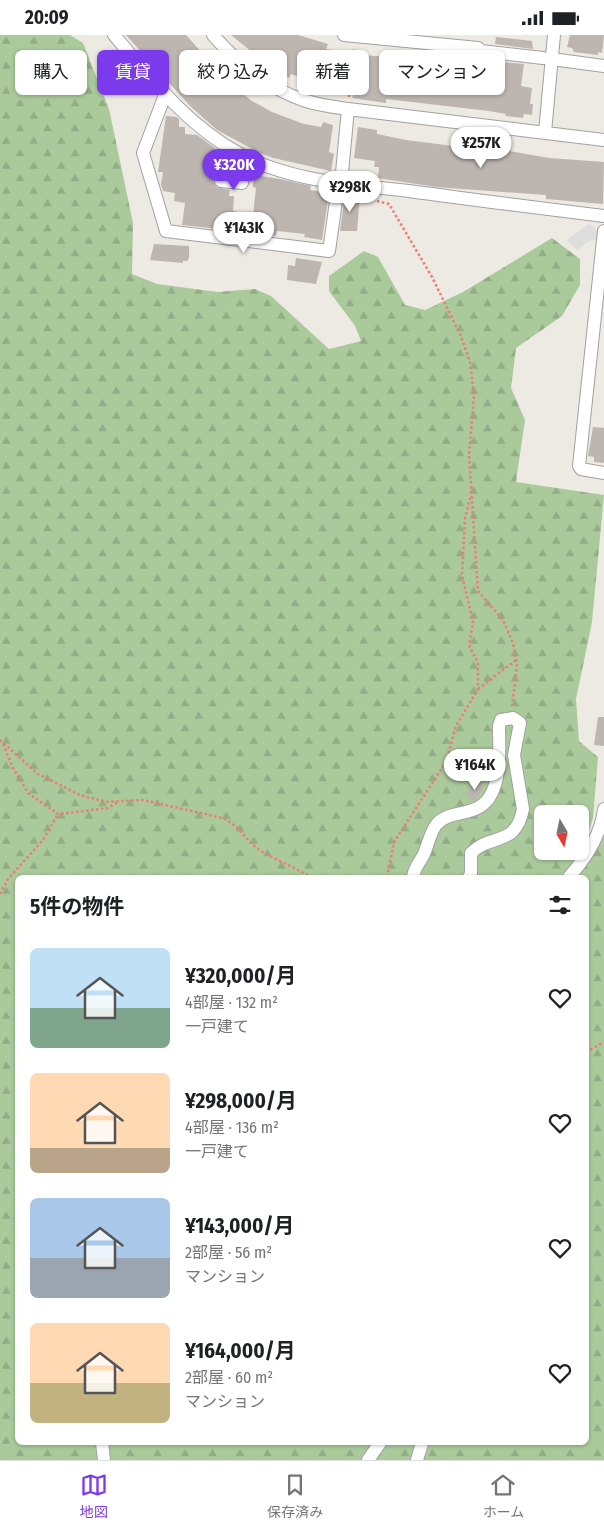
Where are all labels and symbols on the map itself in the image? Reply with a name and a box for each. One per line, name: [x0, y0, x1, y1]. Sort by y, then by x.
pin: ¥257K: [446, 127, 516, 169]
pin: ¥320K: [199, 149, 269, 191]
pin: ¥298K: [315, 171, 385, 213]
pin: ¥143K: [209, 211, 279, 254]
pin: ¥164K: [440, 749, 510, 791]
north arrow: [534, 805, 589, 860]

